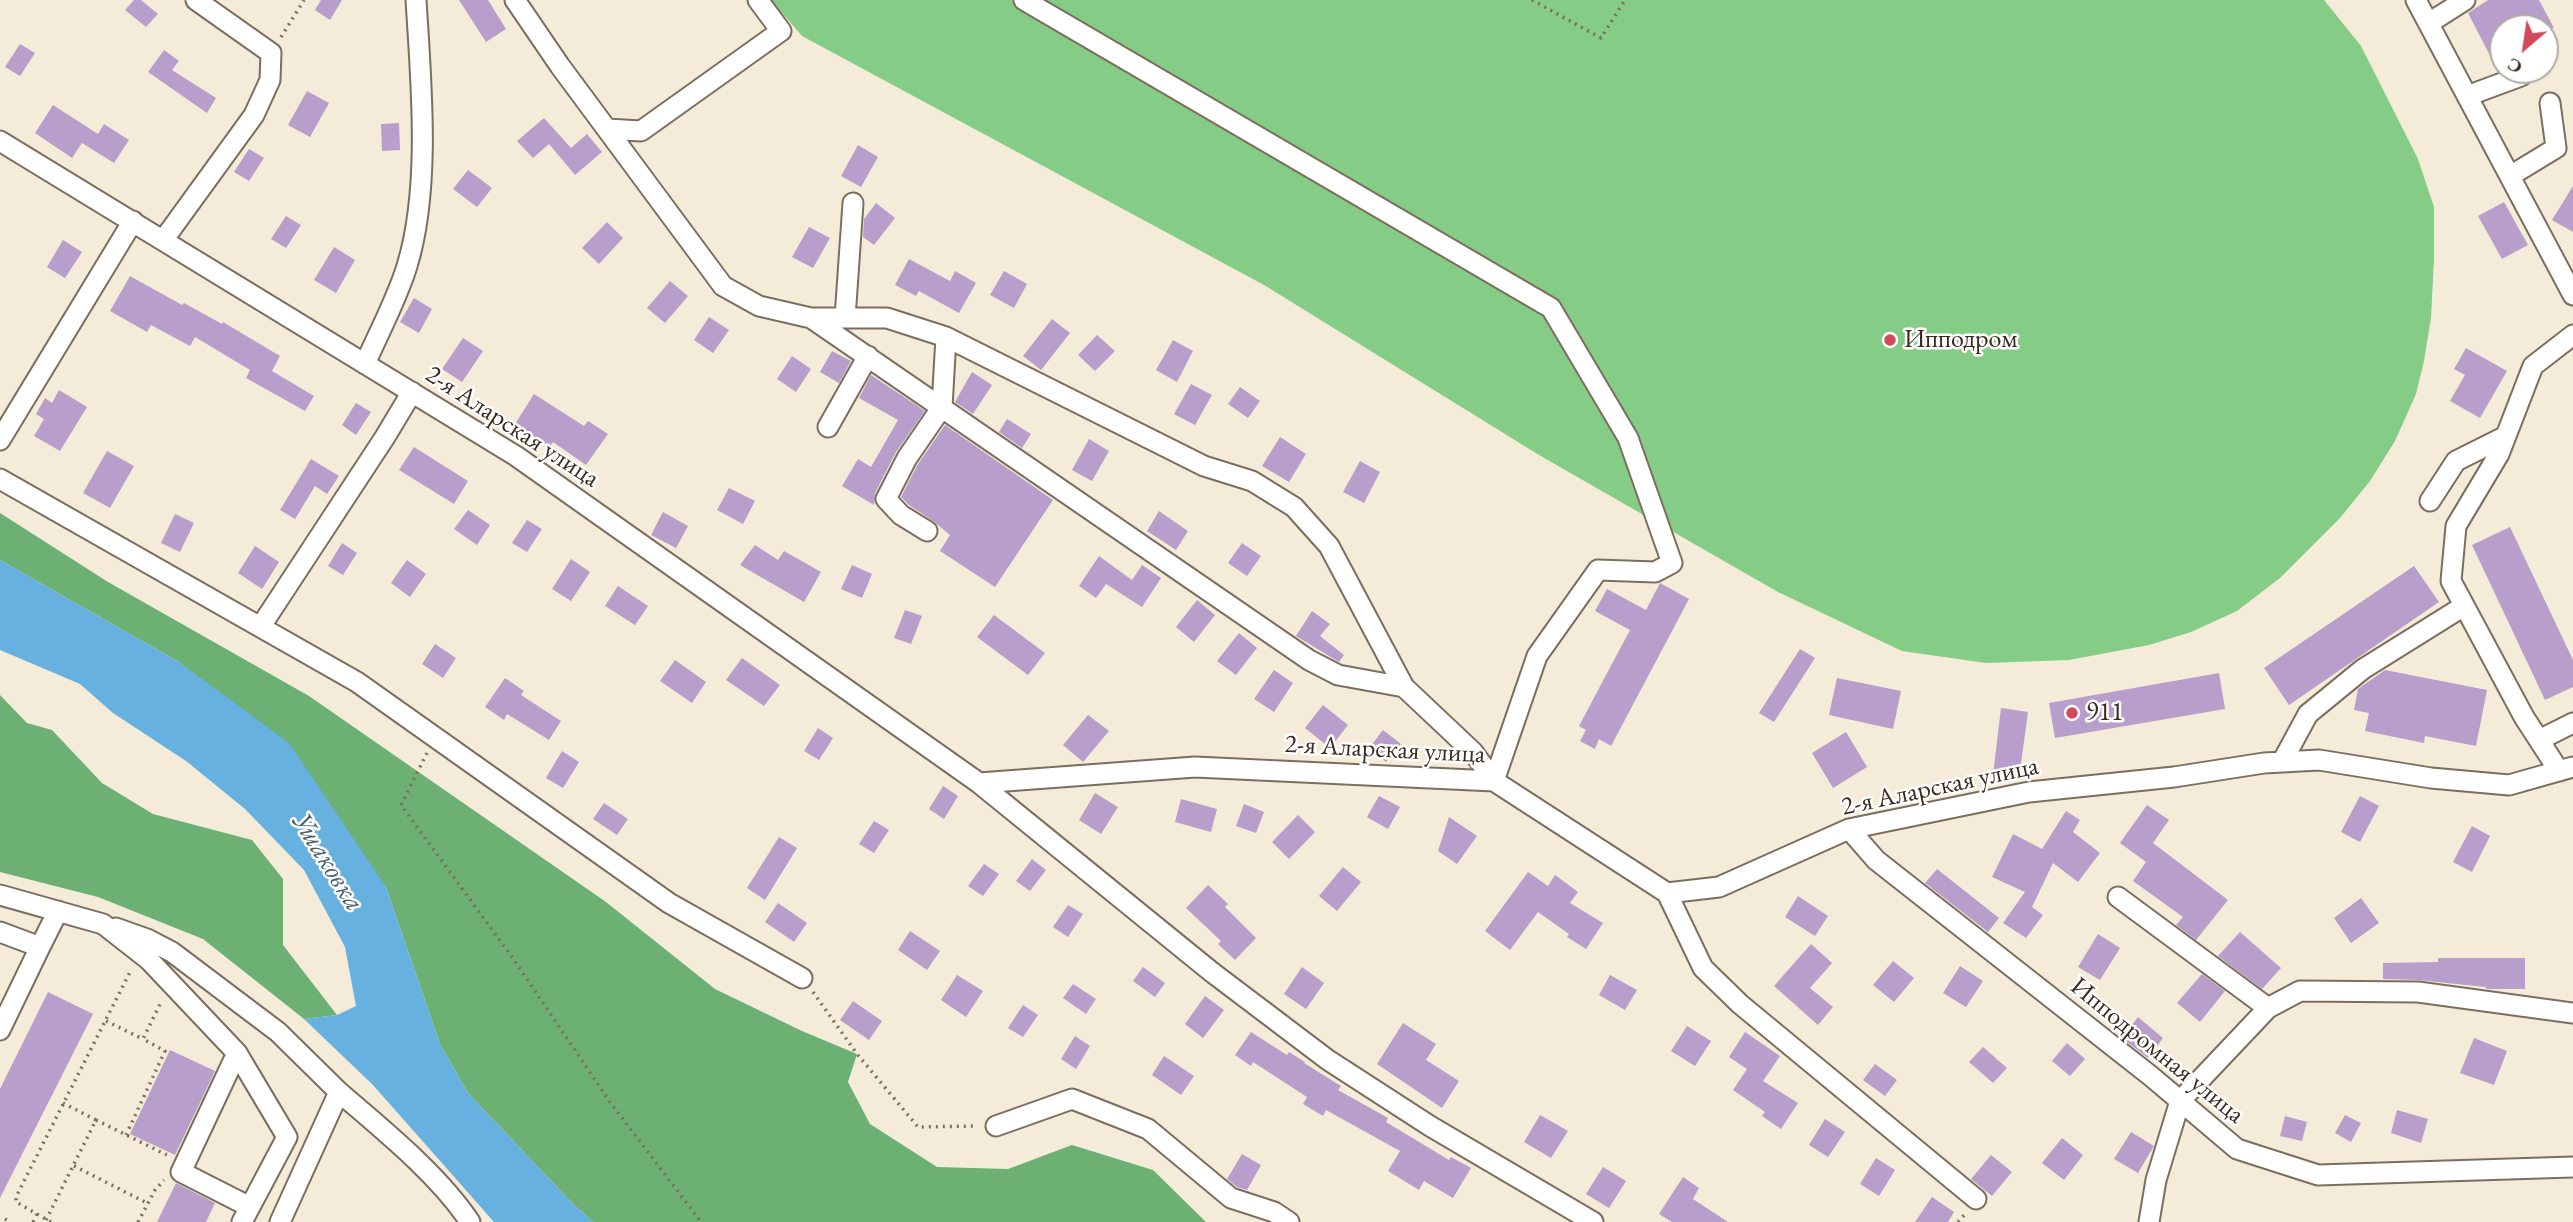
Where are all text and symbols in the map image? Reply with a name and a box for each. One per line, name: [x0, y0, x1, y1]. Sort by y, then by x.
north arrow: [2489, 14, 2559, 84]
text: С: [2503, 52, 2527, 80]
place label: Ипподром: [1904, 324, 2017, 356]
marker: Ипподром: [1882, 332, 1898, 348]
street label: 2-я Аларская улица: [419, 359, 605, 495]
place label: 911: [2086, 697, 2123, 729]
marker: 911: [2064, 705, 2080, 721]
street label: 2-я Аларская улица: [1284, 729, 1486, 771]
street label: 2-я Аларская улица: [1838, 751, 2042, 823]
water label: Ушаковка: [284, 806, 370, 918]
street label: Ипподромная улица: [2064, 971, 2250, 1131]

